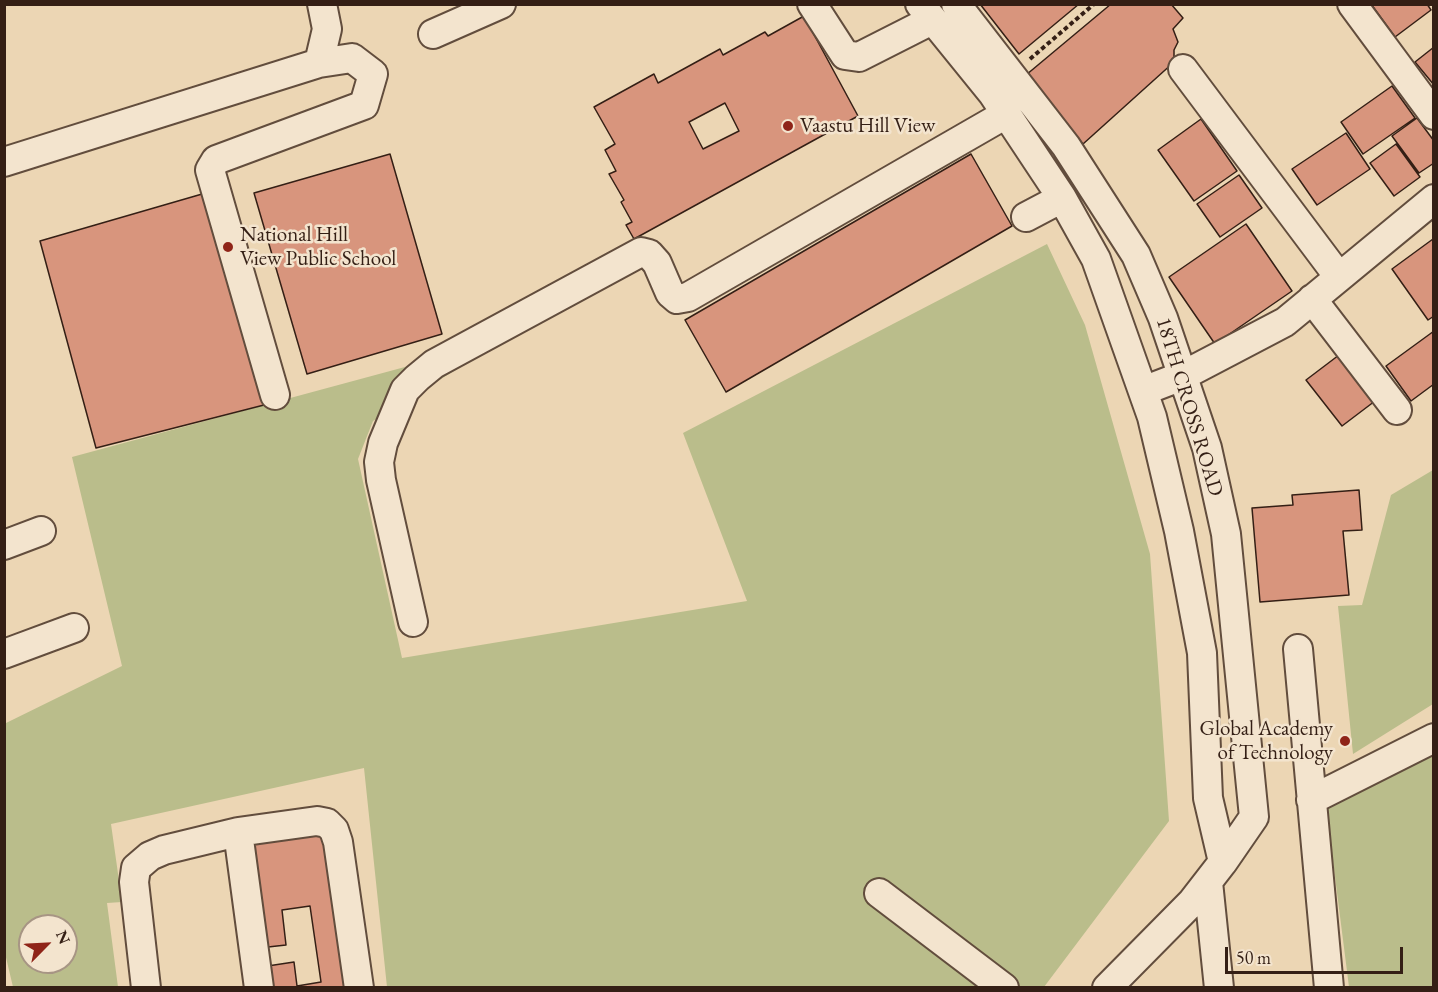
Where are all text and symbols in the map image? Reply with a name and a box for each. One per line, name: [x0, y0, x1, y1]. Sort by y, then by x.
place label: Vaastu Hill View: [800, 113, 935, 139]
marker: Vaastu Hill View: [781, 119, 795, 133]
place label: National Hill View Public School: [240, 222, 396, 272]
marker: National Hill View Public School: [221, 240, 235, 254]
street label: 18TH CROSS ROAD: [1150, 314, 1228, 500]
place label: Global Academy of Technology: [1200, 716, 1333, 766]
marker: Global Academy of Technology: [1338, 734, 1352, 748]
north arrow: [18, 914, 78, 974]
text: N: [51, 927, 75, 947]
scale bar: [1228, 935, 1406, 973]
text: 50 m: [1236, 946, 1271, 969]

